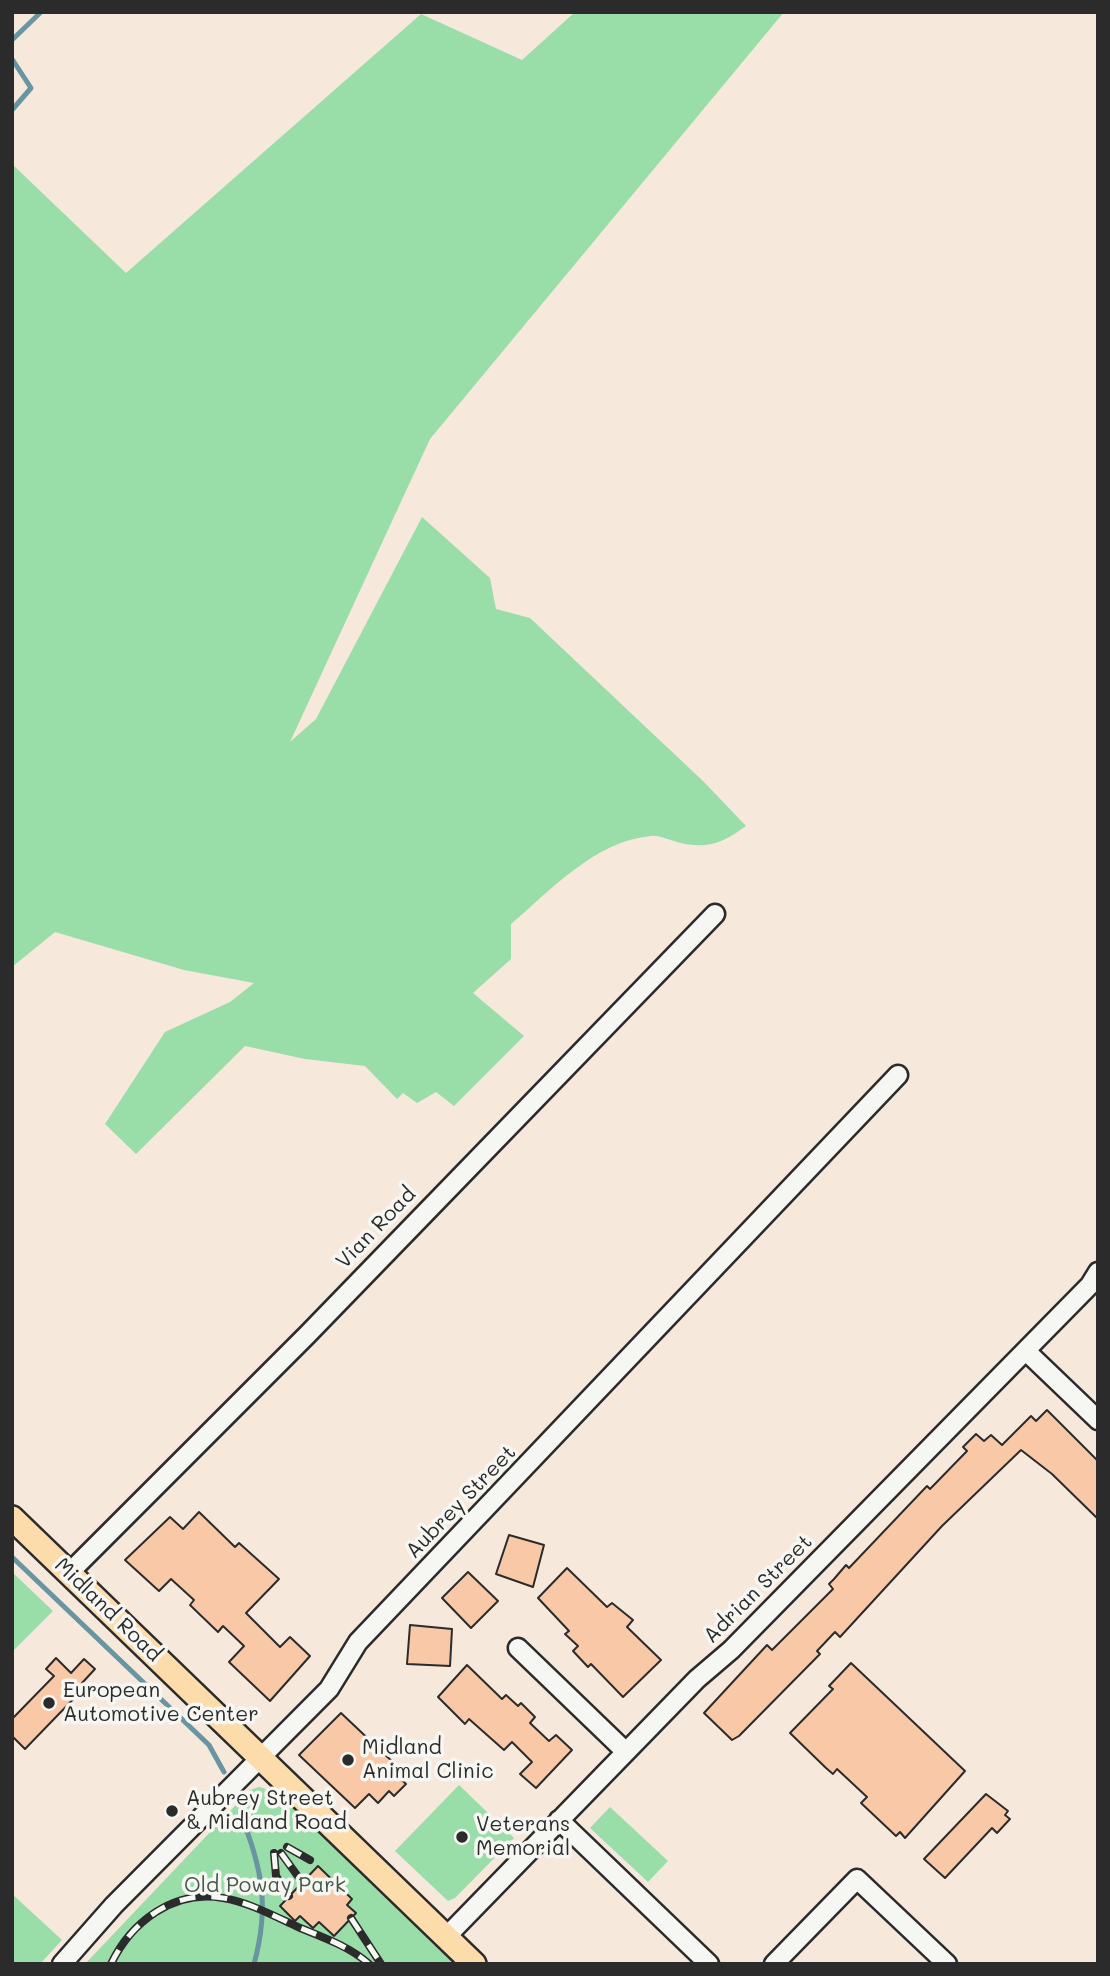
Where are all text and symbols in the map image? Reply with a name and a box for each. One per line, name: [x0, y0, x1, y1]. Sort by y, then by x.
street label: Vian Road: [331, 1182, 421, 1274]
street label: Aubrey Street: [401, 1440, 521, 1564]
street label: Adrian Street: [698, 1529, 818, 1649]
street label: Midland Road: [49, 1553, 167, 1667]
place label: European Automotive Center: [63, 1678, 259, 1728]
marker: European Automotive Center: [41, 1695, 57, 1711]
place label: Midland Animal Clinic: [362, 1735, 494, 1785]
marker: Midland Animal Clinic: [340, 1752, 356, 1768]
place label: Aubrey Street & Midland Road: [186, 1786, 347, 1836]
marker: Aubrey Street & Midland Road: [164, 1803, 180, 1819]
place label: Veterans Memorial: [476, 1812, 570, 1862]
marker: Veterans Memorial: [454, 1829, 470, 1845]
park label: Old Poway Park: [184, 1873, 346, 1899]

